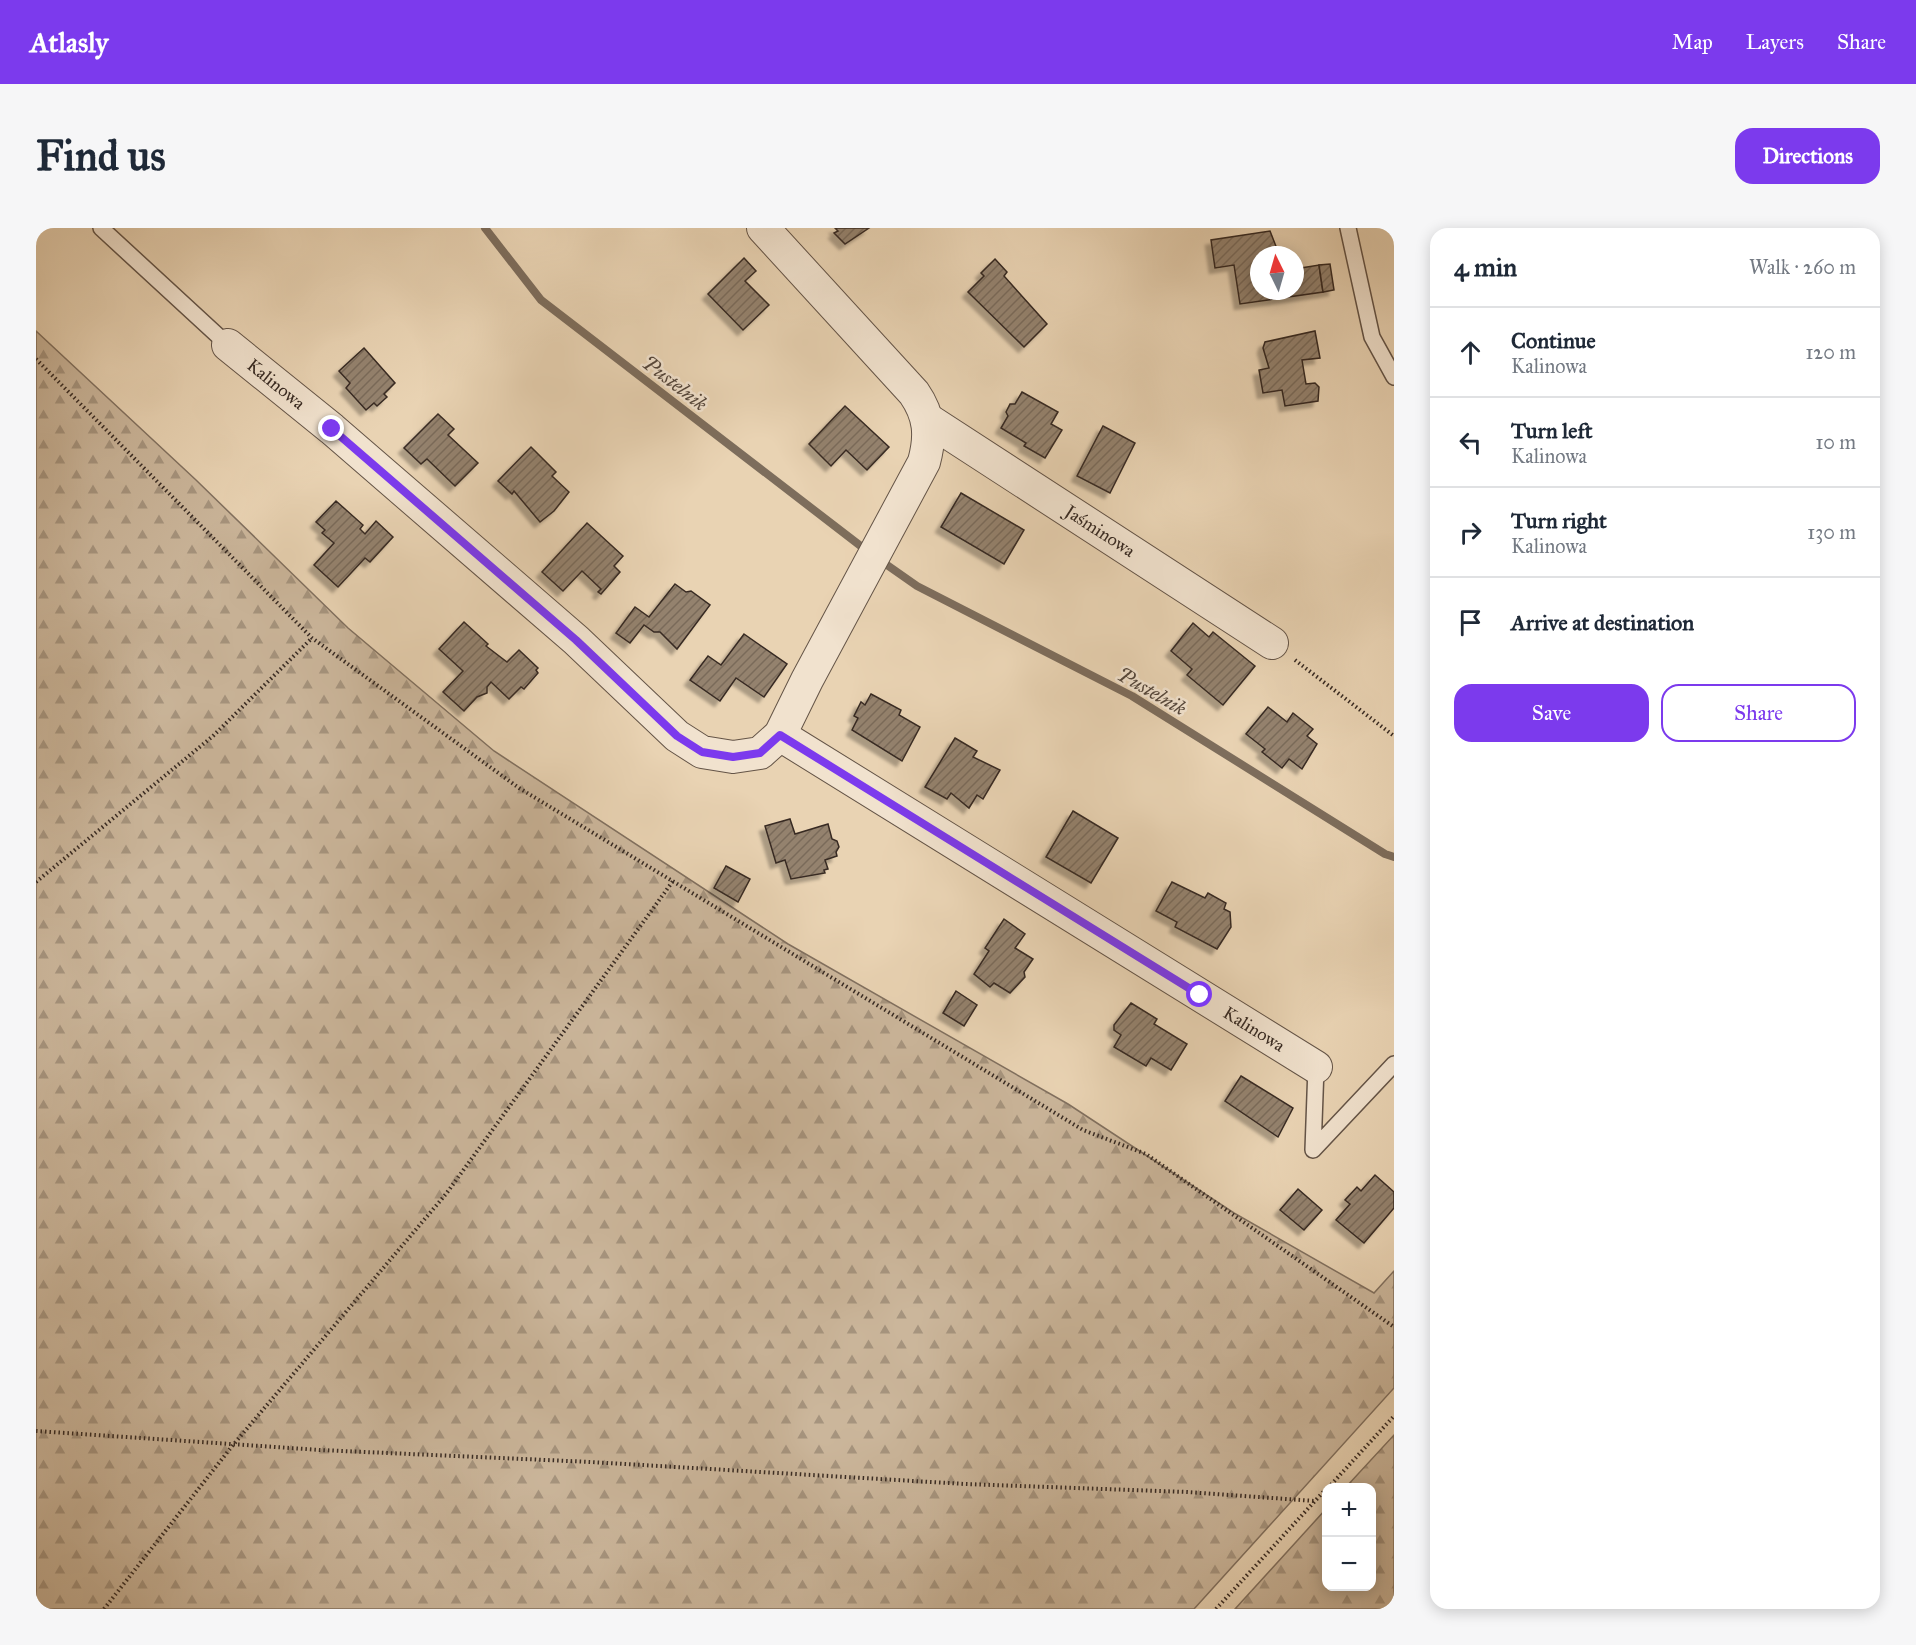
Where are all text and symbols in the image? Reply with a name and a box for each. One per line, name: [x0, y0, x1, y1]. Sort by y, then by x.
text: Atlasly: [30, 25, 108, 60]
text: Map: [1672, 29, 1713, 55]
text: Layers: [1746, 29, 1804, 55]
text: Share: [1837, 29, 1886, 55]
button: Directions: [1735, 128, 1880, 184]
text: Find us: [36, 130, 166, 182]
north arrow: [1250, 246, 1304, 300]
text: 4 min: [1454, 251, 1517, 283]
text: Walk · 260 m: [1749, 255, 1856, 279]
text: Continue: [1511, 327, 1596, 354]
icon: ahead: [1454, 336, 1487, 369]
text: 120 m: [1805, 340, 1856, 364]
water label: Pustelnik: [638, 350, 712, 416]
street label: Kalinowa: [242, 354, 310, 414]
text: Kalinowa: [1511, 354, 1587, 378]
route end: [318, 415, 344, 441]
text: Turn left: [1511, 417, 1593, 444]
icon: left: [1454, 426, 1487, 459]
text: 10 m: [1815, 430, 1856, 454]
text: Kalinowa: [1511, 444, 1587, 468]
street label: Jaśminowa: [1059, 499, 1140, 563]
text: Turn right: [1511, 507, 1607, 534]
icon: right: [1454, 516, 1487, 549]
text: 130 m: [1807, 520, 1856, 544]
text: Kalinowa: [1511, 534, 1587, 558]
icon: arrive: [1454, 606, 1487, 639]
text: Arrive at destination: [1511, 609, 1694, 636]
water label: Pustelnik: [1113, 662, 1191, 720]
button: Save: [1454, 684, 1649, 742]
button: Share: [1661, 684, 1856, 742]
route start: [1186, 981, 1212, 1007]
street label: Kalinowa: [1219, 1002, 1289, 1057]
map controls: [1322, 1483, 1376, 1591]
button: +: [1322, 1483, 1376, 1537]
button: −: [1322, 1537, 1376, 1591]

